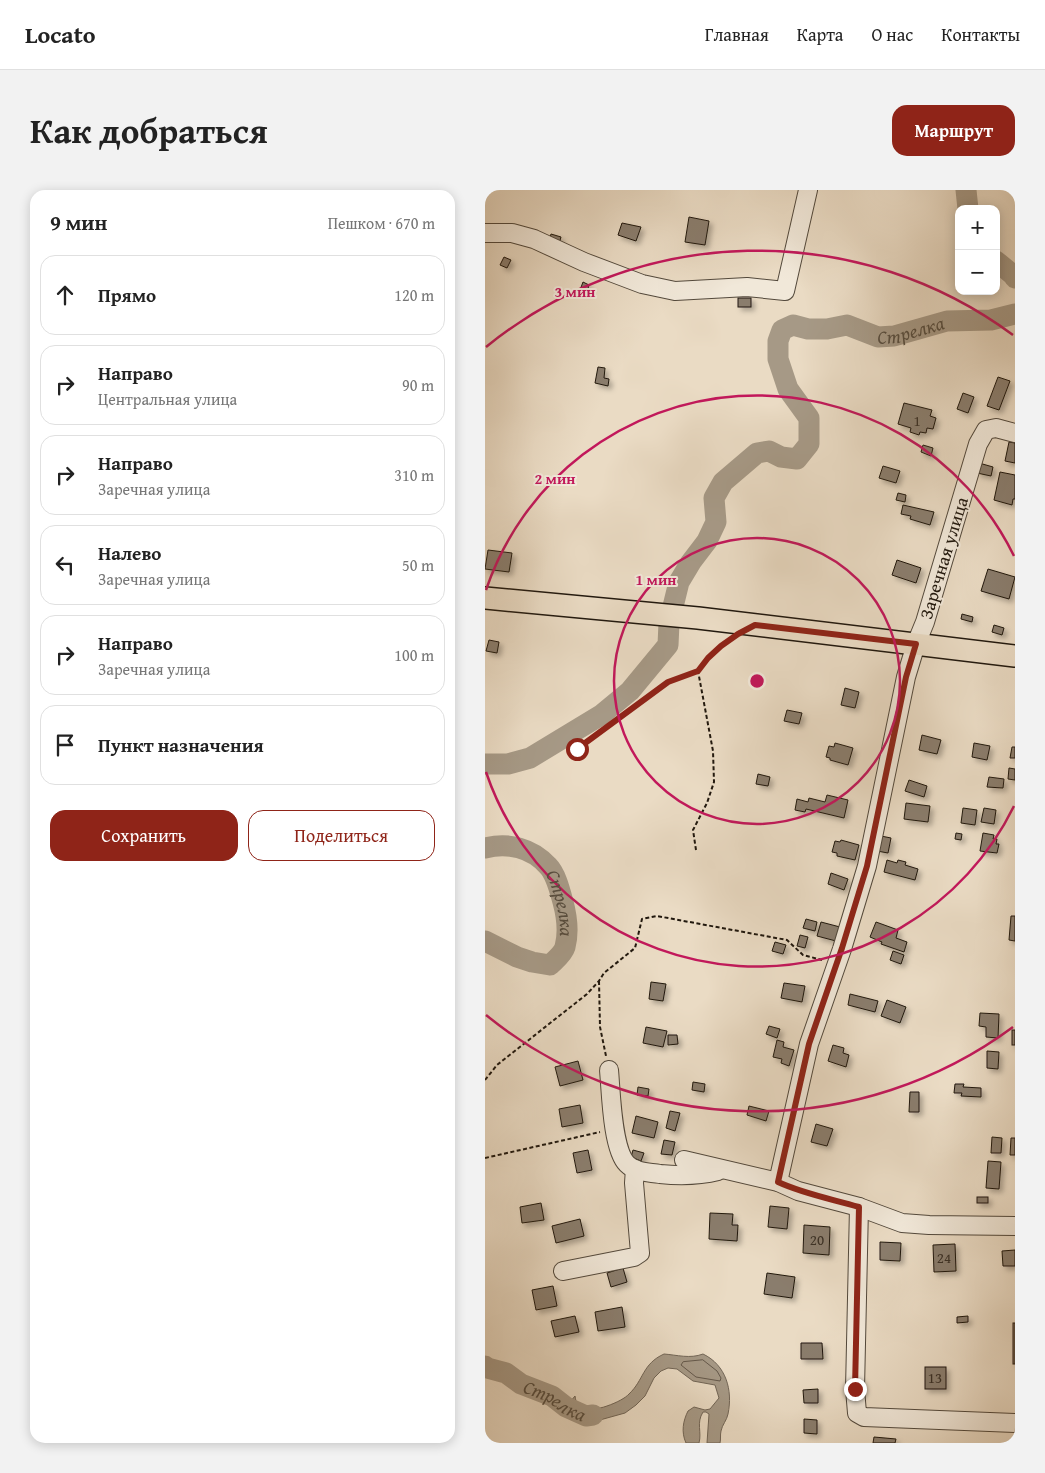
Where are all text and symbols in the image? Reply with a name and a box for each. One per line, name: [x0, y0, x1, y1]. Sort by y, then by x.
text: Locato: [25, 17, 96, 52]
text: Главная: [705, 21, 769, 48]
text: Карта: [797, 21, 843, 48]
text: О нас: [871, 21, 913, 48]
text: Контакты: [941, 21, 1020, 48]
text: Как добраться: [30, 105, 268, 156]
button: Маршрут: [892, 105, 1015, 156]
map controls: [955, 205, 1000, 295]
button: +: [955, 205, 1000, 250]
text: 9 мин: [50, 207, 107, 238]
text: Пешком · 670 m: [328, 211, 435, 235]
button: −: [955, 250, 1000, 295]
icon: ahead: [51, 281, 79, 309]
text: Прямо: [98, 281, 156, 309]
text: 3 мин: [555, 281, 596, 302]
text: 120 m: [394, 283, 434, 307]
water label: Стрелка: [877, 308, 948, 351]
text: Направо: [98, 359, 173, 387]
icon: right: [51, 371, 79, 399]
text: 90 m: [402, 373, 434, 397]
text: Центральная улица: [98, 387, 237, 411]
house number: 1: [913, 410, 921, 431]
text: Направо: [98, 449, 173, 477]
icon: right: [51, 461, 79, 489]
text: 310 m: [394, 463, 434, 487]
text: 2 мин: [535, 468, 576, 489]
text: Заречная улица: [98, 477, 210, 501]
street label: Заречная улица: [912, 493, 975, 622]
text: Налево: [98, 539, 161, 567]
icon: left: [51, 551, 79, 579]
text: 50 m: [402, 553, 434, 577]
text: Заречная улица: [98, 567, 210, 591]
text: 1 мин: [636, 569, 677, 590]
text: Направо: [98, 629, 173, 657]
icon: right: [51, 641, 79, 669]
text: 100 m: [394, 643, 434, 667]
text: Заречная улица: [98, 657, 210, 681]
centre of rings: [748, 672, 766, 690]
icon: arrive: [51, 731, 79, 759]
text: Пункт назначения: [98, 731, 264, 759]
route start: [566, 738, 589, 761]
button: Сохранить: [50, 810, 238, 861]
button: Поделиться: [248, 810, 435, 861]
water label: Стрелка: [539, 864, 581, 937]
house number: 20: [810, 1229, 824, 1250]
house number: 24: [937, 1247, 951, 1268]
house number: 13: [928, 1367, 942, 1388]
water label: Стрелка: [520, 1372, 591, 1428]
route end: [844, 1378, 867, 1401]

